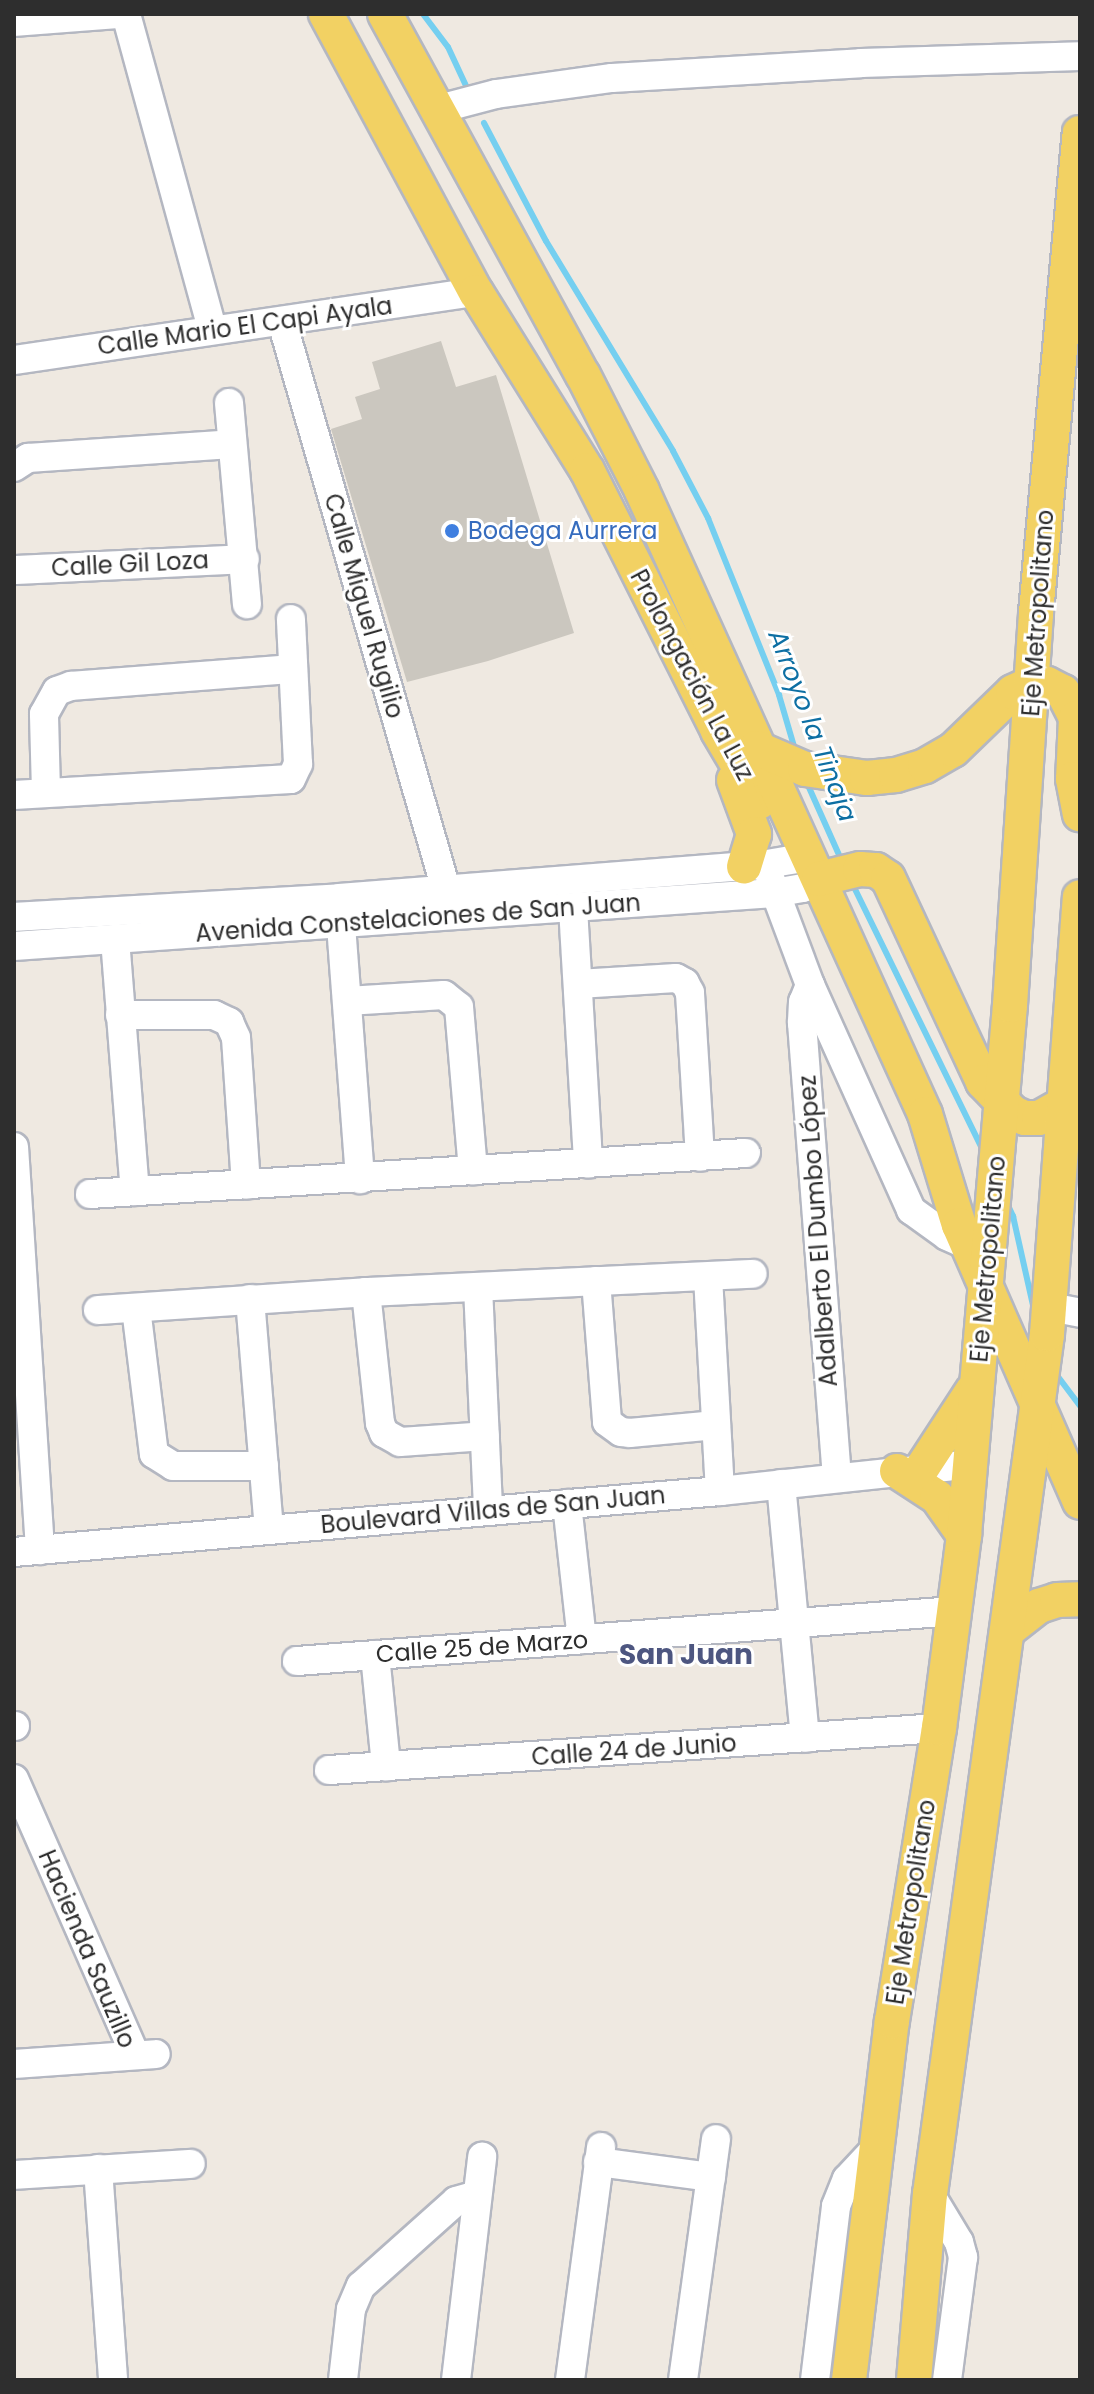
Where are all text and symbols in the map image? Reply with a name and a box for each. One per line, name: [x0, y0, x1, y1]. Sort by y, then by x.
street label: Calle Mario El Capi Ayala: [96, 291, 394, 361]
street label: Calle Miguel Rugilio: [318, 490, 410, 722]
street label: Eje Metropolitano: [1016, 509, 1060, 717]
place label: Bodega Aurrera: [468, 517, 658, 545]
marker: Bodega Aurrera: [443, 522, 461, 540]
street label: Calle Gil Loza: [51, 545, 209, 583]
street label: Prolongación La Luz: [624, 565, 760, 785]
water label: Arroyo la Tinaja: [761, 626, 863, 826]
street label: Avenida Constelaciones de San Juan: [194, 888, 642, 948]
street label: Adalberto El Dumbo López: [793, 1074, 843, 1388]
street label: Eje Metropolitano: [965, 1155, 1011, 1363]
street label: Boulevard Villas de San Juan: [319, 1481, 667, 1539]
street label: Calle 25 de Marzo: [375, 1625, 589, 1669]
district label: San Juan: [619, 1638, 753, 1672]
street label: Calle 24 de Junio: [531, 1728, 737, 1772]
street label: Eje Metropolitano: [881, 1797, 941, 2007]
street label: Hacienda Sauzillo: [32, 1846, 142, 2052]

